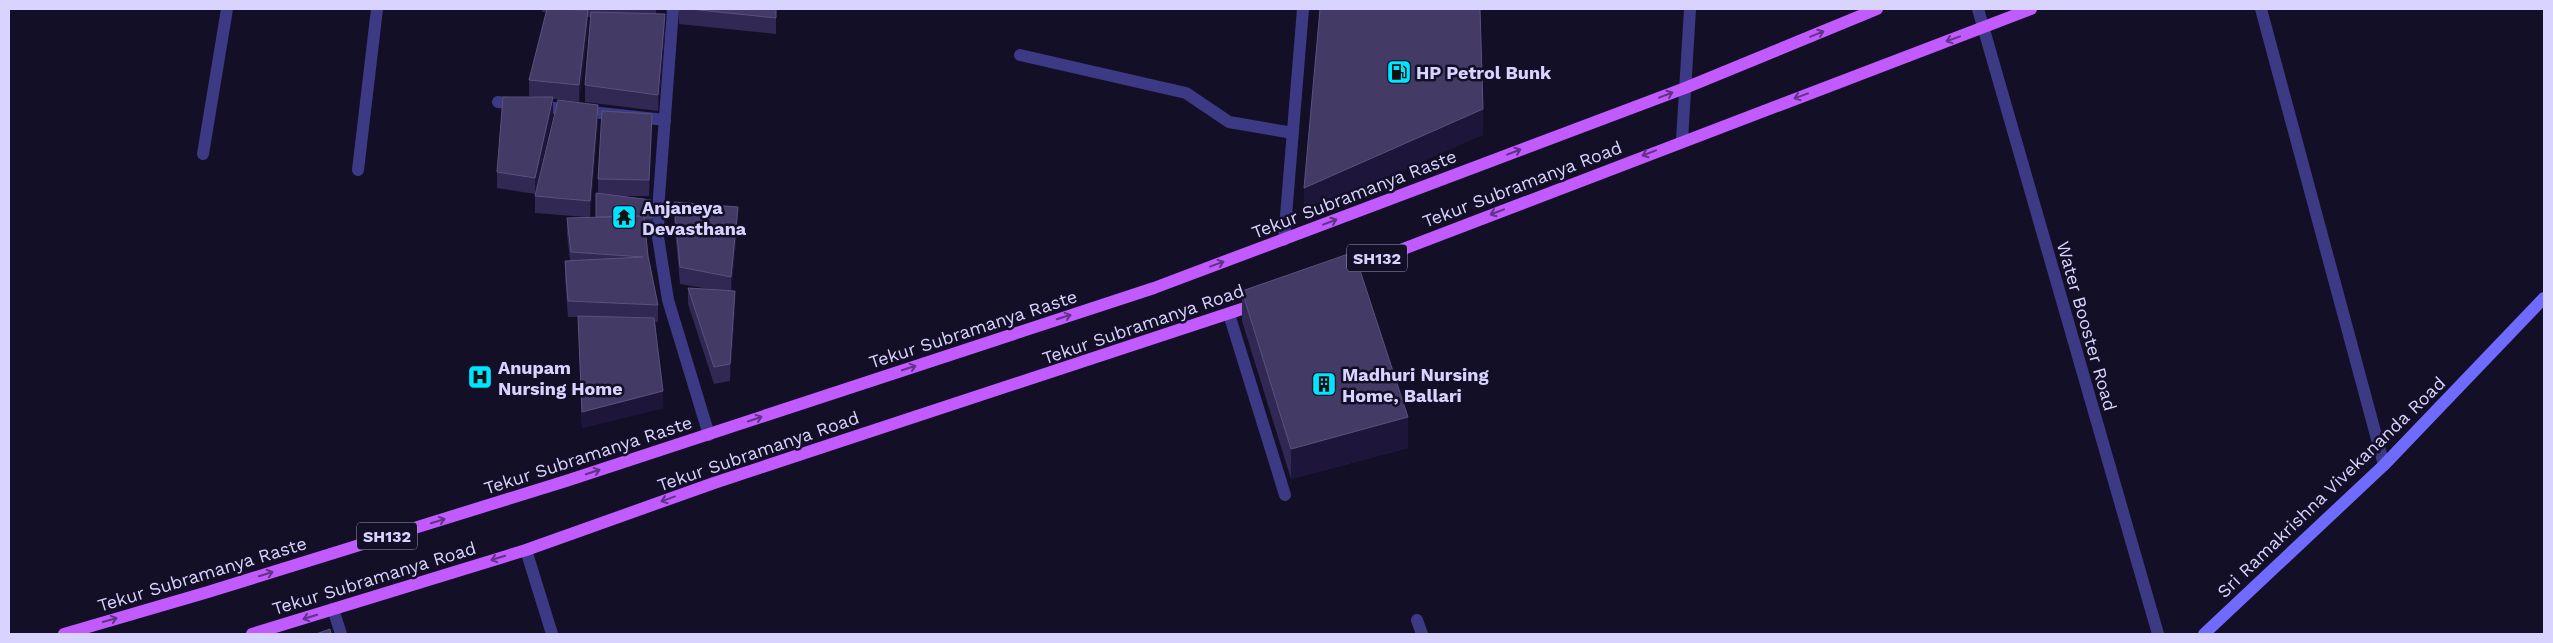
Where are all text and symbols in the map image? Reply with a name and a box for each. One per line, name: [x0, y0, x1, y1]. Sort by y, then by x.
one-way arrow: [1809, 28, 1824, 38]
one-way arrow: [1946, 35, 1961, 44]
fuel station icon: HP Petrol Bunk: [1386, 59, 1412, 85]
place label: HP Petrol Bunk: [1416, 62, 1552, 83]
one-way arrow: [1658, 90, 1673, 99]
one-way arrow: [1794, 92, 1809, 101]
street label: Tekur Subramanya Road: [1419, 136, 1625, 232]
street label: Tekur Subramanya Raste: [1249, 145, 1459, 243]
one-way arrow: [1506, 147, 1521, 156]
one-way arrow: [1642, 149, 1657, 159]
place label: Anjaneya Devasthana: [642, 197, 747, 239]
temple icon: Anjaneya Devasthana: [611, 204, 637, 230]
one-way arrow: [1490, 208, 1505, 217]
one-way arrow: [1321, 217, 1337, 226]
street label: Water Booster Road: [2053, 239, 2121, 413]
road number: SH132: [1347, 244, 1407, 272]
one-way arrow: [1209, 259, 1225, 268]
street label: Tekur Subramanya Road: [1039, 280, 1247, 368]
street label: Tekur Subramanya Raste: [866, 285, 1080, 373]
one-way arrow: [1055, 312, 1071, 321]
place label: Anupam Nursing Home: [498, 357, 623, 399]
one-way arrow: [901, 363, 917, 372]
hospital icon: Anupam Nursing Home: [467, 364, 493, 390]
place label: Madhuri Nursing Home, Ballari: [1342, 364, 1489, 406]
building icon: Madhuri Nursing Home, Ballari: [1311, 371, 1337, 397]
street label: Sri Ramakrishna Vivekananda Road: [2213, 372, 2449, 602]
street label: Tekur Subramanya Road: [654, 407, 862, 495]
street label: Tekur Subramanya Raste: [481, 411, 695, 499]
one-way arrow: [747, 414, 762, 423]
one-way arrow: [585, 467, 600, 476]
one-way arrow: [661, 495, 677, 504]
one-way arrow: [430, 515, 446, 525]
road number: SH132: [357, 522, 417, 550]
street label: Tekur Subramanya Raste: [95, 532, 309, 616]
street label: Tekur Subramanya Road: [270, 537, 478, 619]
one-way arrow: [491, 554, 507, 564]
one-way arrow: [258, 569, 274, 578]
one-way arrow: [302, 612, 318, 622]
one-way arrow: [102, 615, 118, 625]

